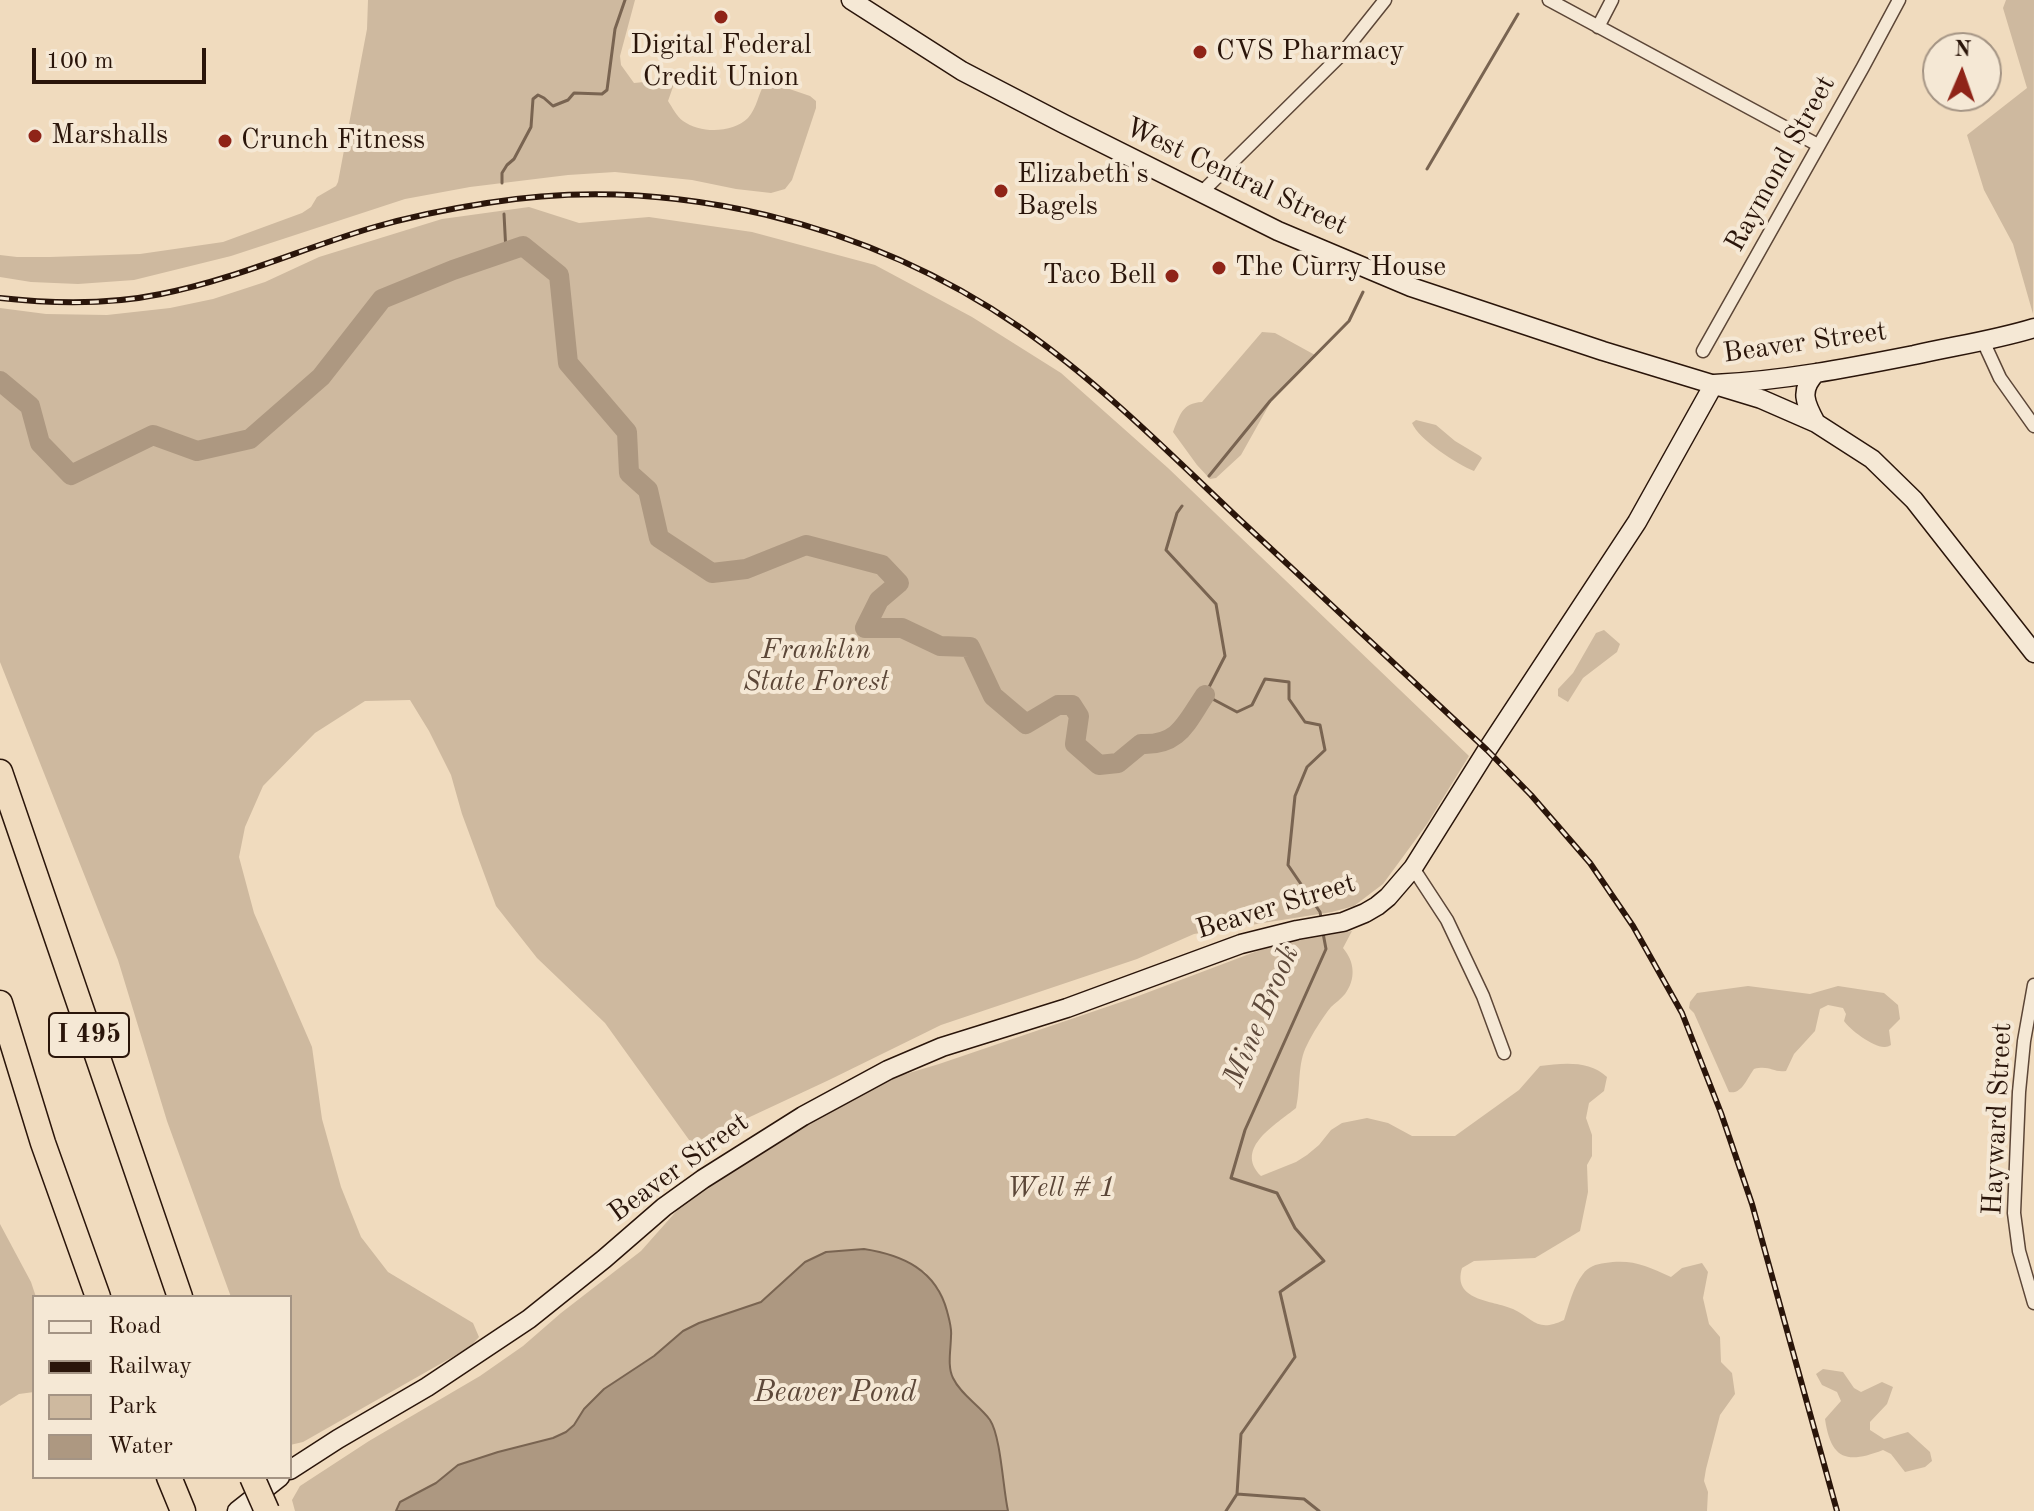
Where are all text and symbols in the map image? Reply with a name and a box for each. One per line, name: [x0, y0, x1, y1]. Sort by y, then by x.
marker: Digital Federal Credit Union: [712, 8, 730, 26]
place label: Digital Federal Credit Union: [630, 29, 812, 95]
scale bar: [36, 32, 210, 82]
north arrow: [1922, 32, 2002, 112]
place label: CVS Pharmacy: [1216, 35, 1404, 69]
text: N: [1954, 39, 1972, 61]
marker: CVS Pharmacy: [1191, 43, 1209, 61]
text: 100 m: [46, 50, 114, 74]
street label: Raymond Street: [1719, 70, 1843, 258]
street label: West Central Street: [1120, 111, 1352, 243]
place label: Marshalls: [51, 119, 168, 153]
place label: Crunch Fitness: [241, 124, 425, 158]
marker: Marshalls: [26, 127, 44, 145]
marker: Crunch Fitness: [216, 132, 234, 150]
place label: Elizabeth's Bagels: [1017, 158, 1149, 224]
marker: Elizabeth's Bagels: [992, 182, 1010, 200]
place label: The Curry House: [1235, 251, 1446, 285]
place label: Taco Bell: [1042, 259, 1156, 293]
marker: The Curry House: [1210, 259, 1228, 277]
marker: Taco Bell: [1163, 267, 1181, 285]
street label: Beaver Street: [1721, 315, 1889, 371]
park label: Franklin State Forest: [743, 634, 889, 700]
street label: Beaver Street: [1192, 867, 1360, 947]
water label: Mine Brook: [1216, 940, 1308, 1092]
road number: I 495: [49, 1013, 129, 1057]
street label: Hayward Street: [1976, 1022, 2020, 1216]
street label: Beaver Street: [602, 1106, 756, 1230]
park label: Well # 1: [1007, 1172, 1115, 1206]
legend: [32, 1295, 292, 1479]
text: Road: [108, 1315, 161, 1339]
text: Railway: [108, 1355, 192, 1379]
water label: Beaver Pond: [754, 1375, 916, 1411]
text: Park: [108, 1395, 157, 1419]
text: Water: [108, 1435, 173, 1459]

